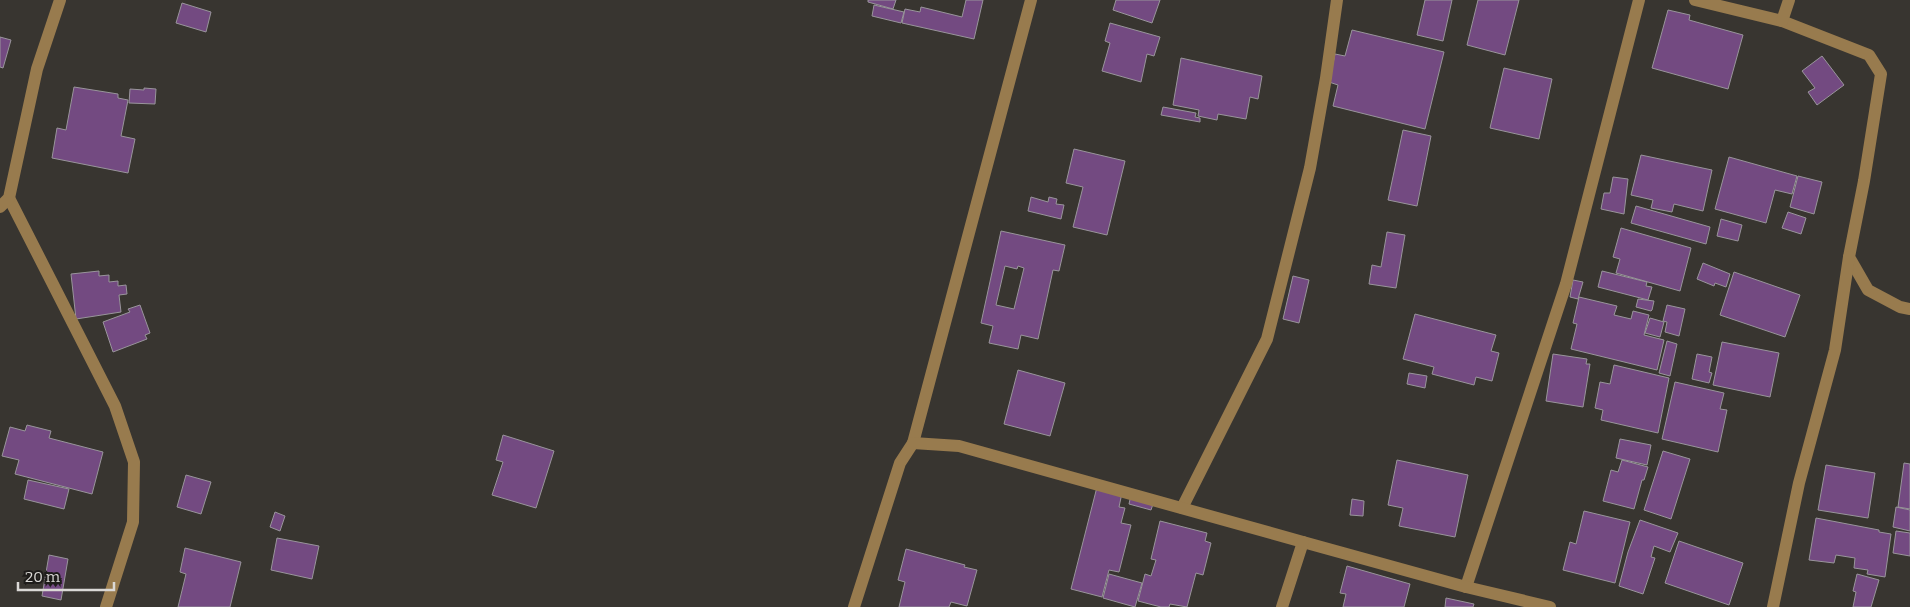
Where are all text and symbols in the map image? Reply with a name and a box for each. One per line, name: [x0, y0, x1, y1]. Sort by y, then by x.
scale bar: [18, 560, 114, 592]
text: 20 m: [25, 568, 61, 586]

